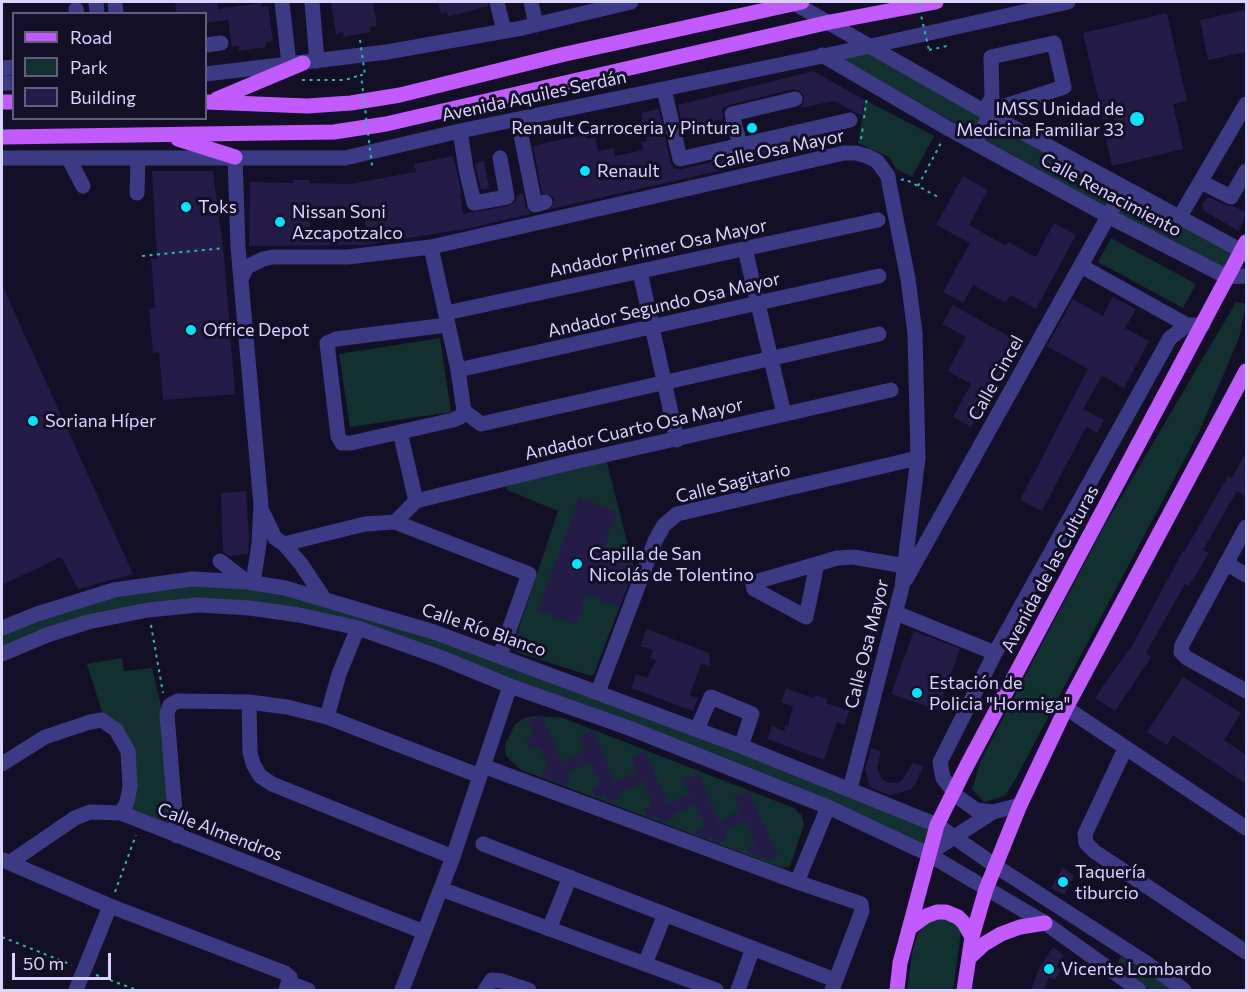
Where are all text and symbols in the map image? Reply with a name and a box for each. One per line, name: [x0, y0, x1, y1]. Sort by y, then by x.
legend: [12, 12, 207, 120]
text: Road: [70, 26, 112, 48]
text: Park: [70, 56, 108, 78]
street label: Avenida Aquiles Serdán: [440, 66, 628, 126]
text: Building: [70, 86, 136, 108]
place label: IMSS Unidad de Medicina Familiar 33: [956, 98, 1124, 140]
marker: IMSS Unidad de Medicina Familiar 33: [1128, 110, 1146, 128]
place label: Renault Carroceria y Pintura: [511, 117, 740, 139]
marker: Renault Carroceria y Pintura: [745, 121, 759, 135]
street label: Calle Osa Mayor: [712, 125, 846, 173]
street label: Calle Renacimiento: [1037, 149, 1185, 241]
place label: Renault: [597, 160, 660, 182]
marker: Renault: [578, 164, 592, 178]
place label: Toks: [198, 196, 237, 218]
marker: Toks: [179, 200, 193, 214]
place label: Nissan Soni Azcapotzalco: [292, 201, 403, 244]
street label: Andador Primer Osa Mayor: [547, 214, 769, 282]
marker: Nissan Soni Azcapotzalco: [273, 215, 287, 229]
street label: Andador Segundo Osa Mayor: [546, 268, 782, 342]
place label: Office Depot: [203, 319, 309, 341]
marker: Office Depot: [184, 323, 198, 337]
street label: Calle Cincel: [964, 332, 1028, 424]
street label: Andador Cuarto Osa Mayor: [523, 393, 745, 465]
place label: Soriana Híper: [45, 410, 156, 432]
marker: Soriana Híper: [26, 414, 40, 428]
street label: Calle Sagitario: [673, 458, 793, 508]
street label: Avenida de las Culturas: [997, 482, 1103, 656]
place label: Capilla de San Nicolás de Tolentino: [589, 543, 754, 586]
marker: Capilla de San Nicolás de Tolentino: [570, 557, 584, 571]
street label: Calle Osa Mayor: [840, 577, 894, 711]
street label: Calle Río Blanco: [419, 599, 549, 661]
place label: Estación de Policia "Hormiga": [929, 672, 1071, 714]
marker: Estación de Policia "Hormiga": [910, 686, 924, 700]
street label: Calle Almendros: [154, 798, 286, 866]
place label: Taquería tiburcio: [1075, 861, 1146, 904]
marker: Taquería tiburcio: [1056, 875, 1070, 889]
scale bar: [15, 941, 114, 979]
text: 50 m: [23, 952, 64, 974]
place label: Vicente Lombardo: [1061, 958, 1212, 980]
marker: Vicente Lombardo: [1042, 962, 1056, 976]

